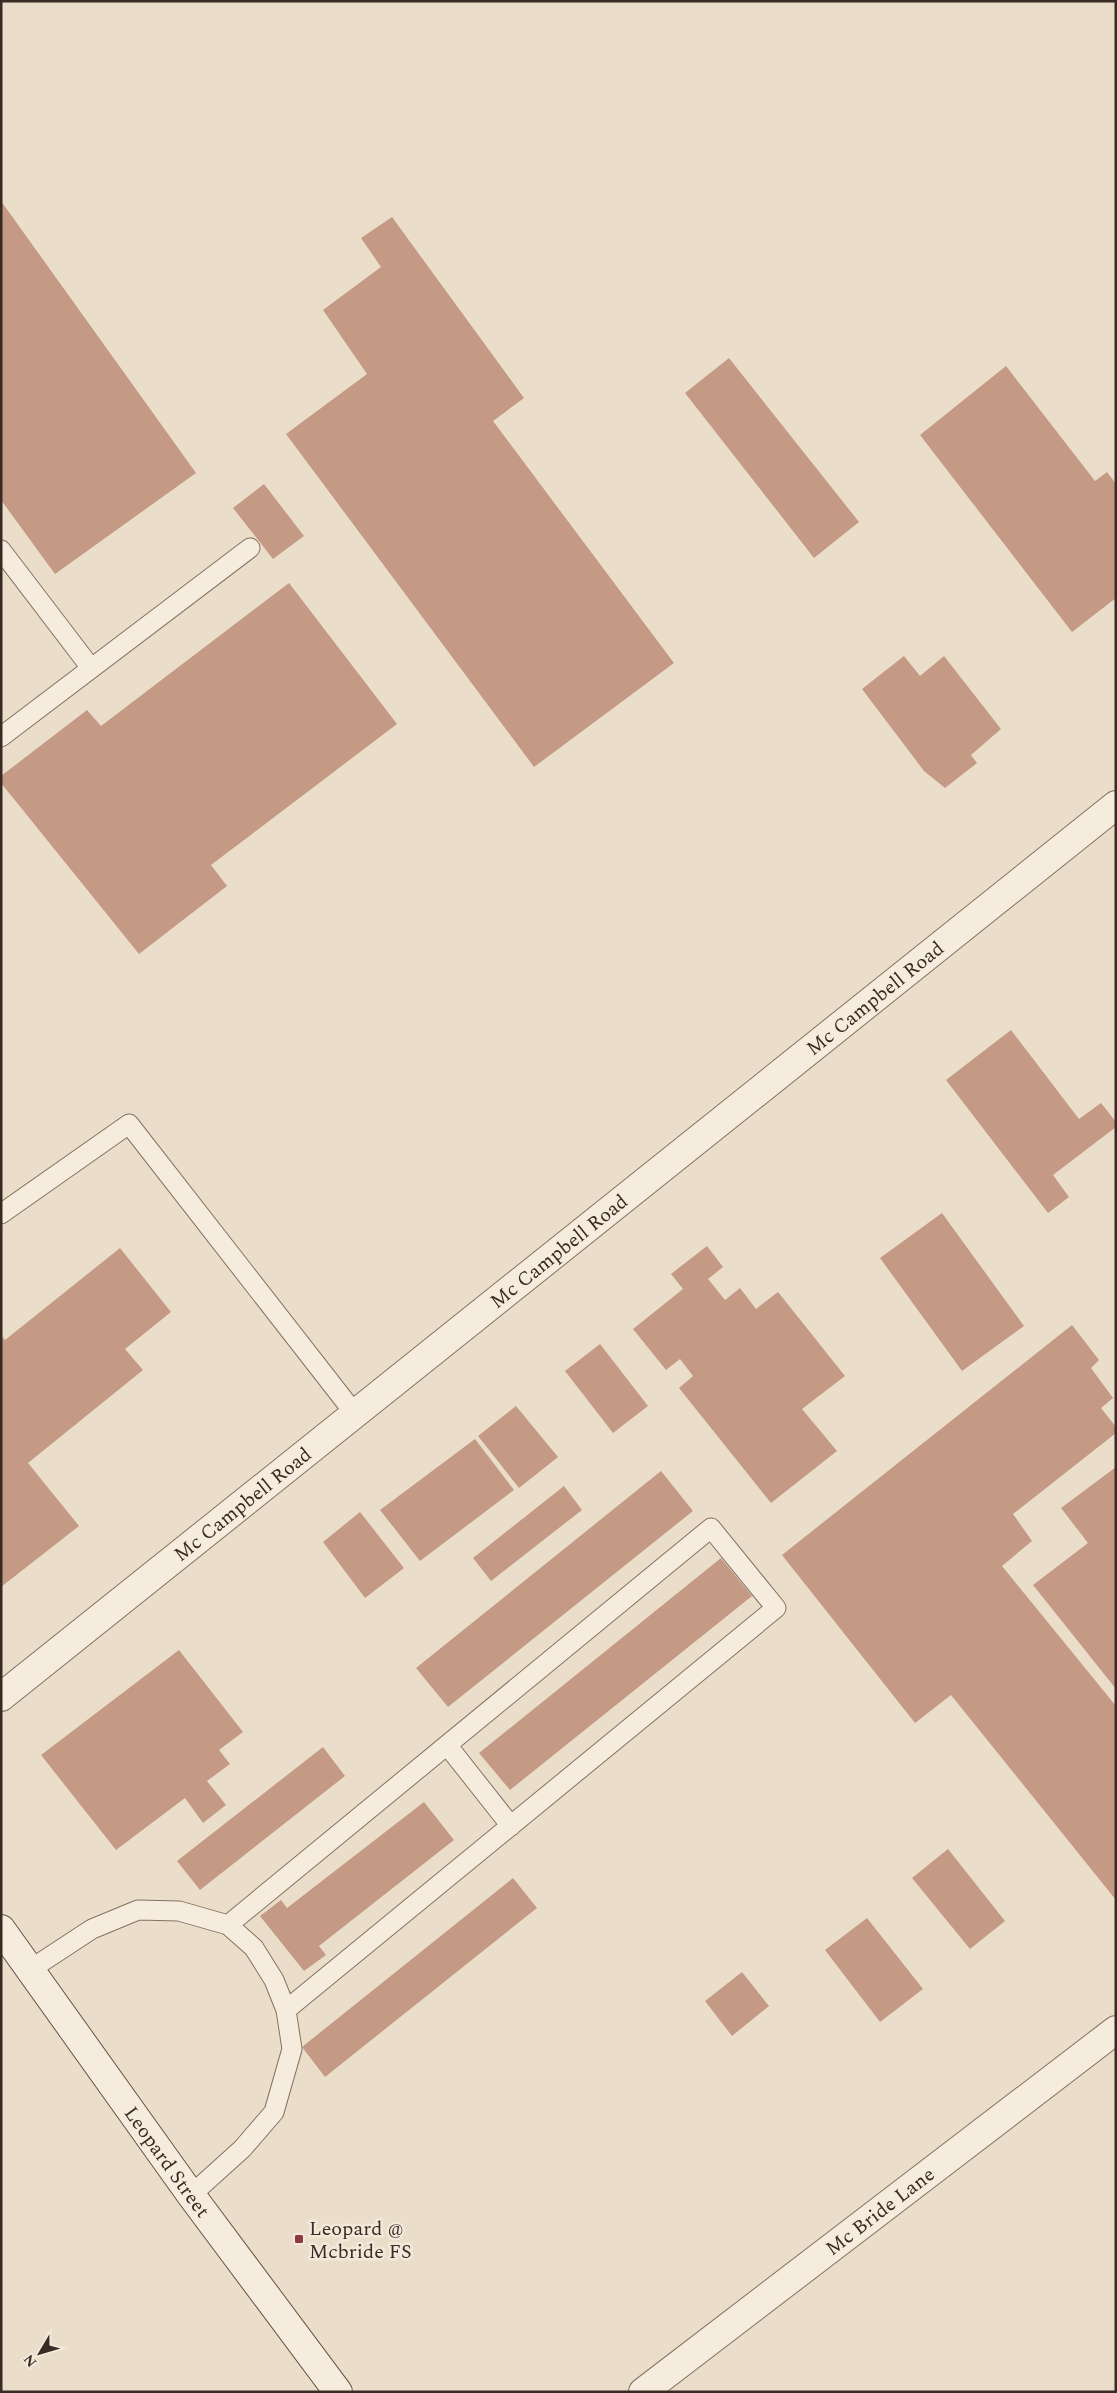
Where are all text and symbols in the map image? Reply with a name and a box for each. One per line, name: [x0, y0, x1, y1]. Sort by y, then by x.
street label: Mc Campbell Road: [800, 934, 951, 1063]
street label: Mc Campbell Road: [484, 1187, 635, 1316]
street label: Mc Campbell Road: [167, 1440, 318, 1569]
street label: Leopard Street: [116, 2100, 217, 2224]
street label: Mc Bride Lane: [819, 2160, 941, 2263]
place label: Leopard @ Mcbride FS: [309, 2214, 412, 2267]
marker: Leopard @ Mcbride FS: [293, 2233, 305, 2245]
north arrow: [15, 2328, 65, 2378]
text: N: [18, 2350, 42, 2372]

